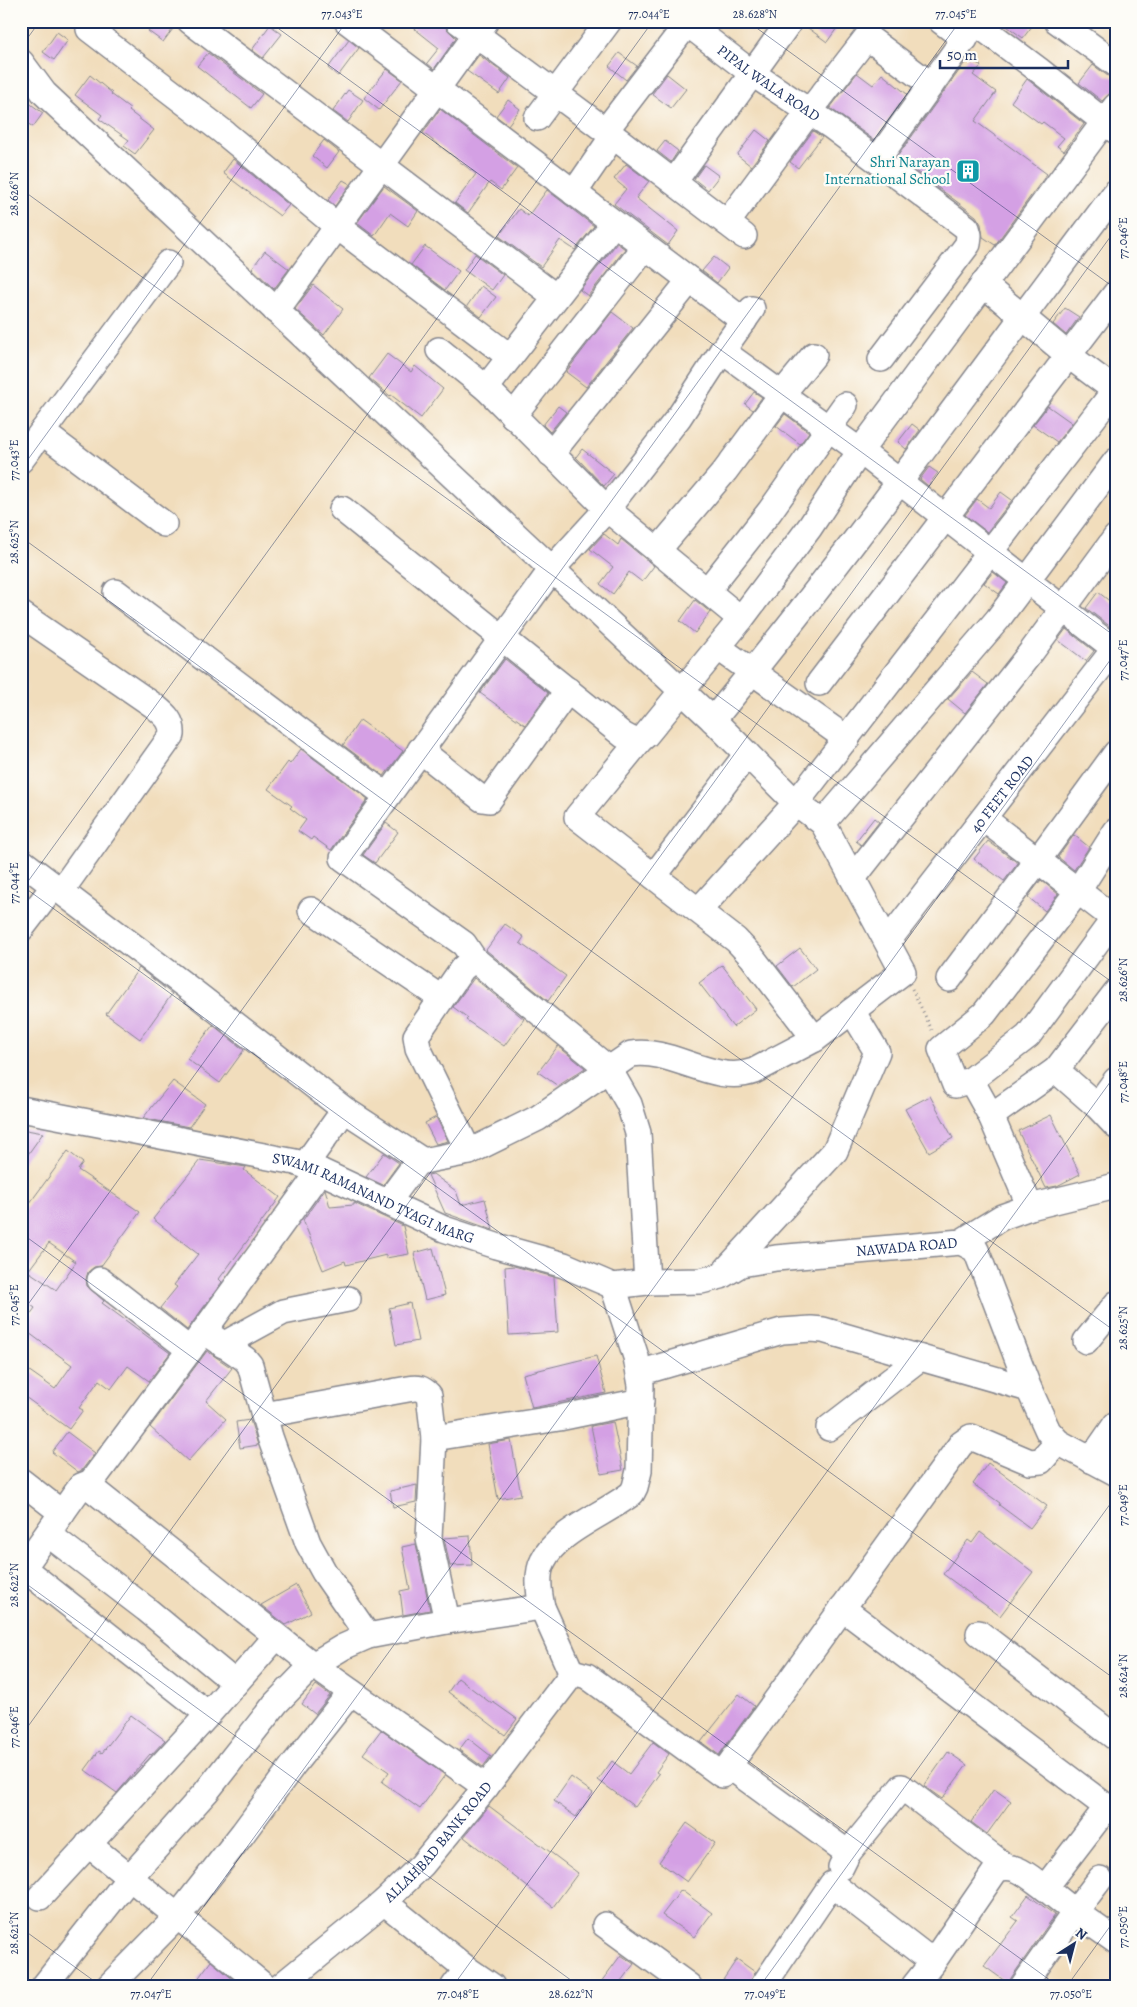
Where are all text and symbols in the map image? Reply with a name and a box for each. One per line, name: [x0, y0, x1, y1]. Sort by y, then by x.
text: 77.043°E: [321, 6, 363, 22]
text: 77.044°E: [628, 6, 670, 22]
text: 28.628°N: [733, 6, 778, 22]
text: 77.045°E: [935, 6, 977, 22]
scale bar: [940, 38, 1067, 70]
street label: PIPAL WALA ROAD: [713, 40, 824, 126]
text: 50 m: [947, 45, 977, 65]
place label: Shri Narayan International School: [825, 152, 950, 189]
building icon: Shri Narayan International School: [955, 158, 981, 184]
text: 28.626°N: [6, 172, 22, 216]
text: 77.046°E: [1115, 217, 1131, 259]
text: 77.043°E: [6, 439, 22, 481]
text: 28.625°N: [6, 520, 22, 564]
text: 77.047°E: [1115, 639, 1131, 681]
street label: 40 FEET ROAD: [966, 751, 1038, 837]
text: 77.044°E: [6, 862, 22, 904]
text: 28.626°N: [1115, 958, 1131, 1002]
text: 77.048°E: [1115, 1061, 1131, 1103]
street label: SWAMI RAMANAND TYAGI MARG: [271, 1148, 477, 1248]
street label: NAWADA ROAD: [855, 1232, 958, 1261]
text: 77.045°E: [6, 1284, 22, 1326]
text: 28.625°N: [1115, 1306, 1131, 1350]
text: 77.049°E: [1115, 1484, 1131, 1526]
text: 28.622°N: [6, 1562, 22, 1607]
text: 28.624°N: [1115, 1654, 1131, 1698]
text: 77.046°E: [6, 1706, 22, 1748]
street label: ALLAHBAD BANK ROAD: [379, 1777, 497, 1907]
text: 77.050°E: [1115, 1906, 1131, 1948]
text: 28.621°N: [6, 1911, 22, 1954]
north arrow: [1050, 1920, 1100, 1970]
text: N: [1072, 1923, 1091, 1945]
text: 77.047°E: [130, 1986, 172, 2002]
text: 77.048°E: [437, 1986, 479, 2002]
text: 28.622°N: [549, 1986, 594, 2002]
text: 77.049°E: [744, 1986, 786, 2002]
text: 77.050°E: [1050, 1986, 1092, 2002]

